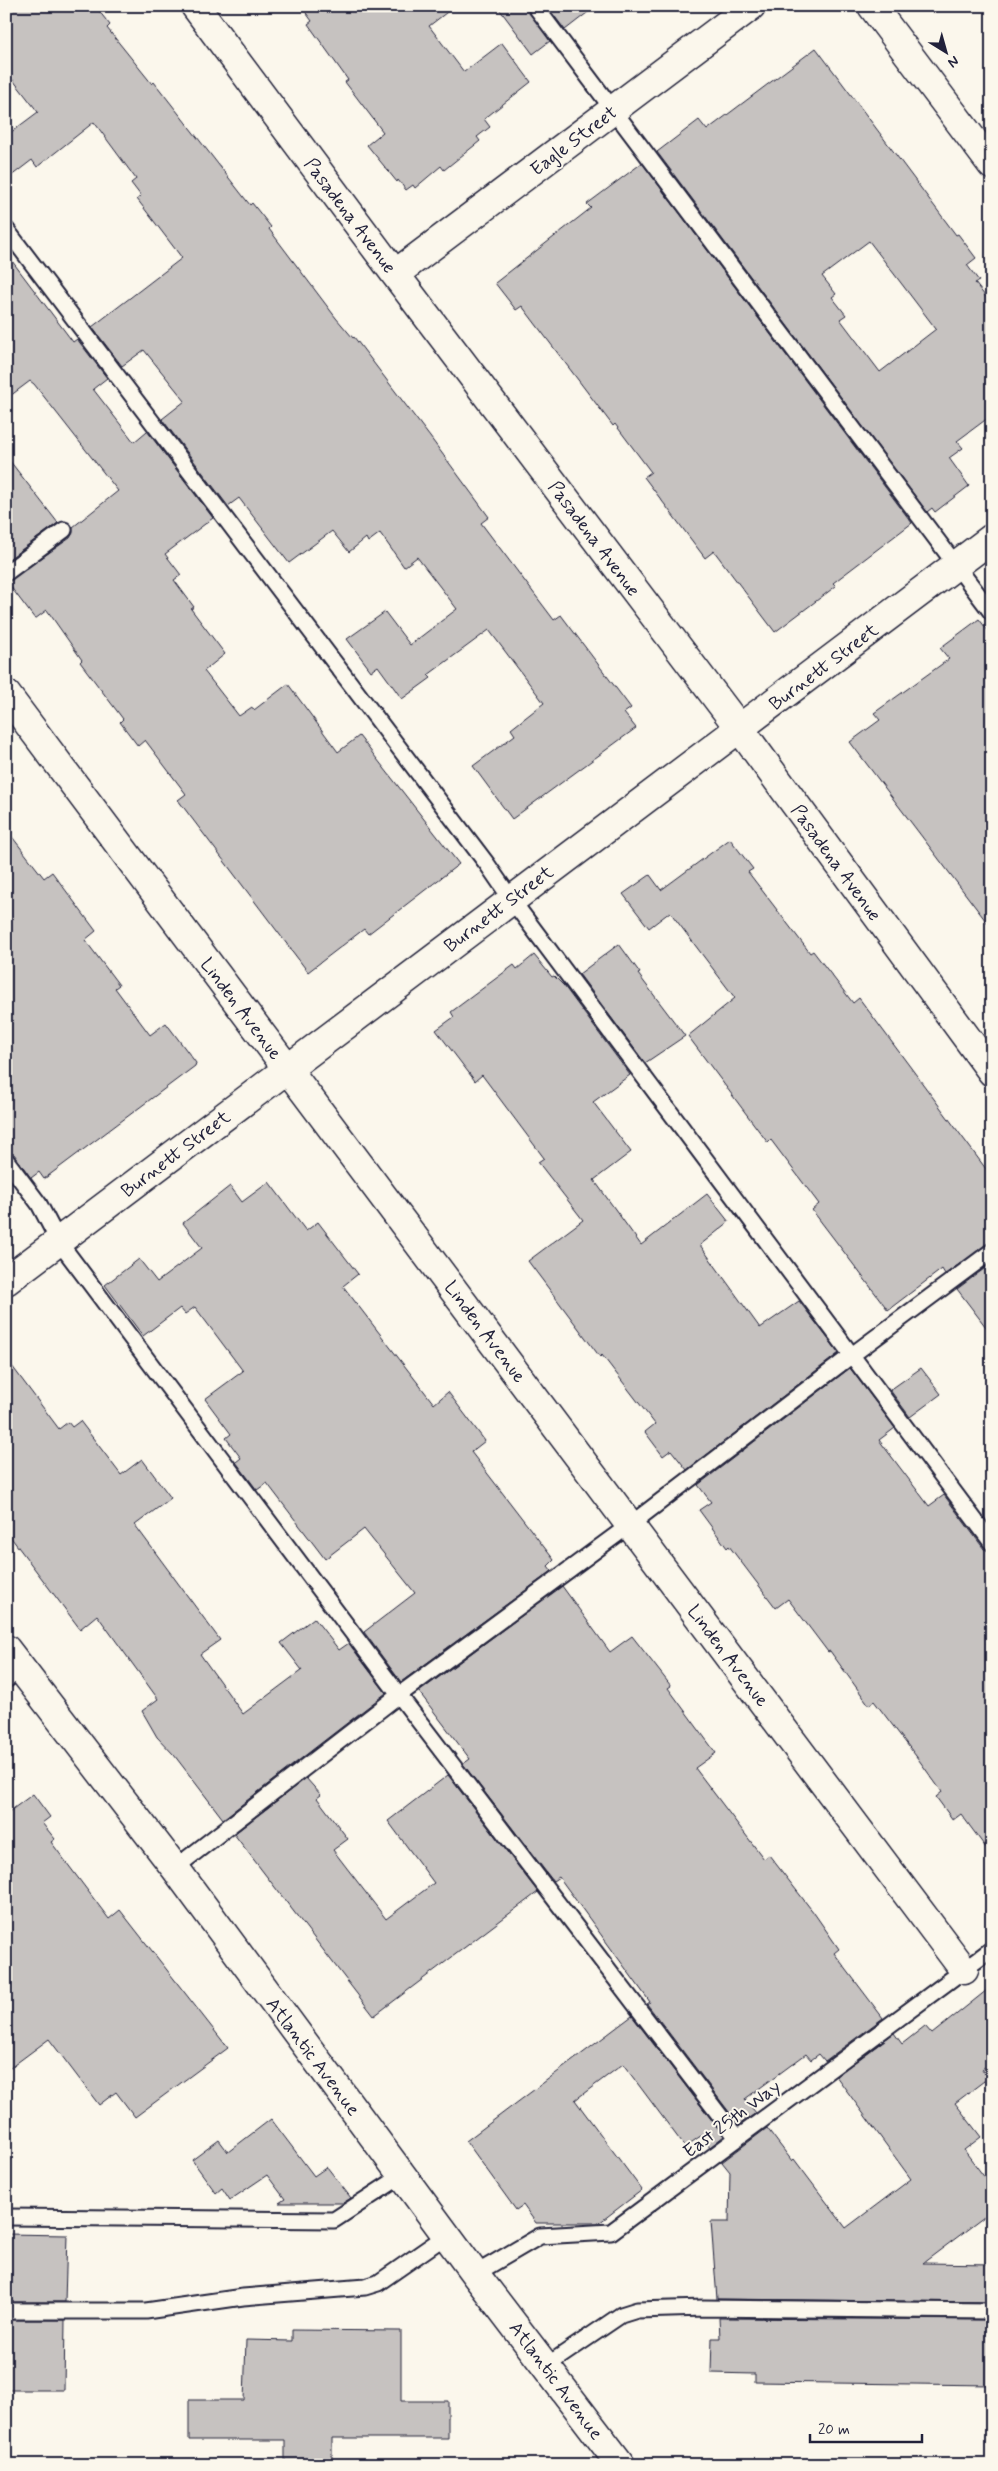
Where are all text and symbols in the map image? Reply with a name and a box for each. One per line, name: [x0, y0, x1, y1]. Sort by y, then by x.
north arrow: [920, 28, 970, 78]
text: N: [944, 52, 962, 72]
street label: Eagle Street: [525, 100, 623, 183]
street label: Pasadena Avenue: [298, 153, 402, 279]
street label: Pasadena Avenue: [542, 476, 646, 602]
street label: Burnett Street: [764, 618, 884, 717]
street label: Pasadena Avenue: [785, 799, 887, 926]
street label: Burnett Street: [439, 860, 559, 959]
street label: Linden Avenue: [194, 953, 287, 1065]
street label: Burnett Street: [116, 1105, 236, 1204]
street label: Linden Avenue: [438, 1276, 531, 1388]
street label: Linden Avenue: [681, 1600, 774, 1712]
street label: Atlantic Avenue: [260, 1993, 366, 2121]
street label: East 25th Way: [678, 2074, 786, 2164]
street label: Atlantic Avenue: [503, 2317, 609, 2445]
scale bar: [810, 2411, 923, 2443]
text: 20 m: [818, 2420, 850, 2440]

